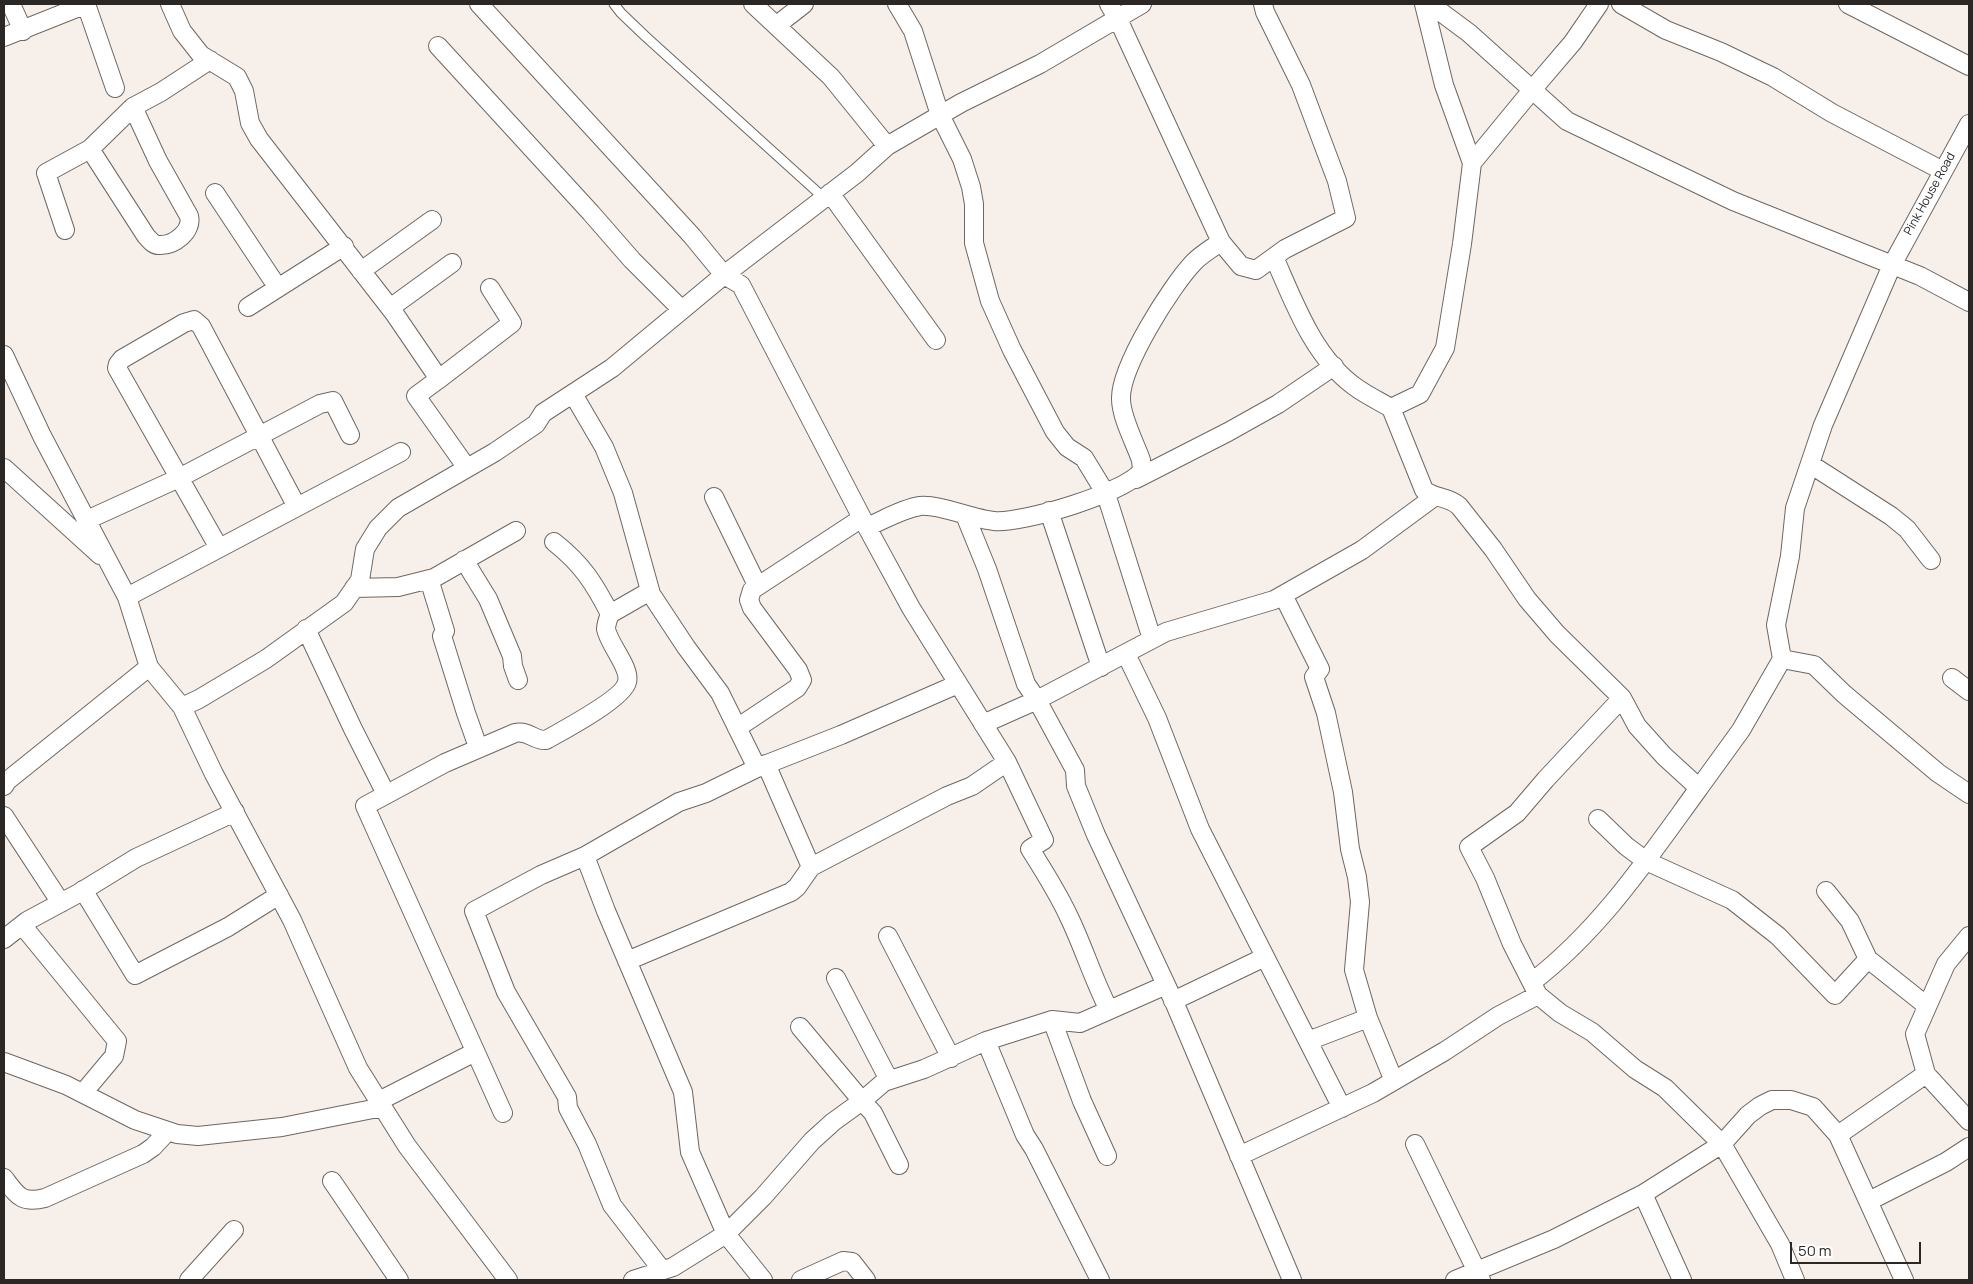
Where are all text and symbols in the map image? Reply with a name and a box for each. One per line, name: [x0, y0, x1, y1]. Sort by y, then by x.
street label: Pink House Road: [1901, 150, 1959, 238]
scale bar: [1793, 1232, 1924, 1264]
text: 50 m: [1798, 1240, 1832, 1261]

